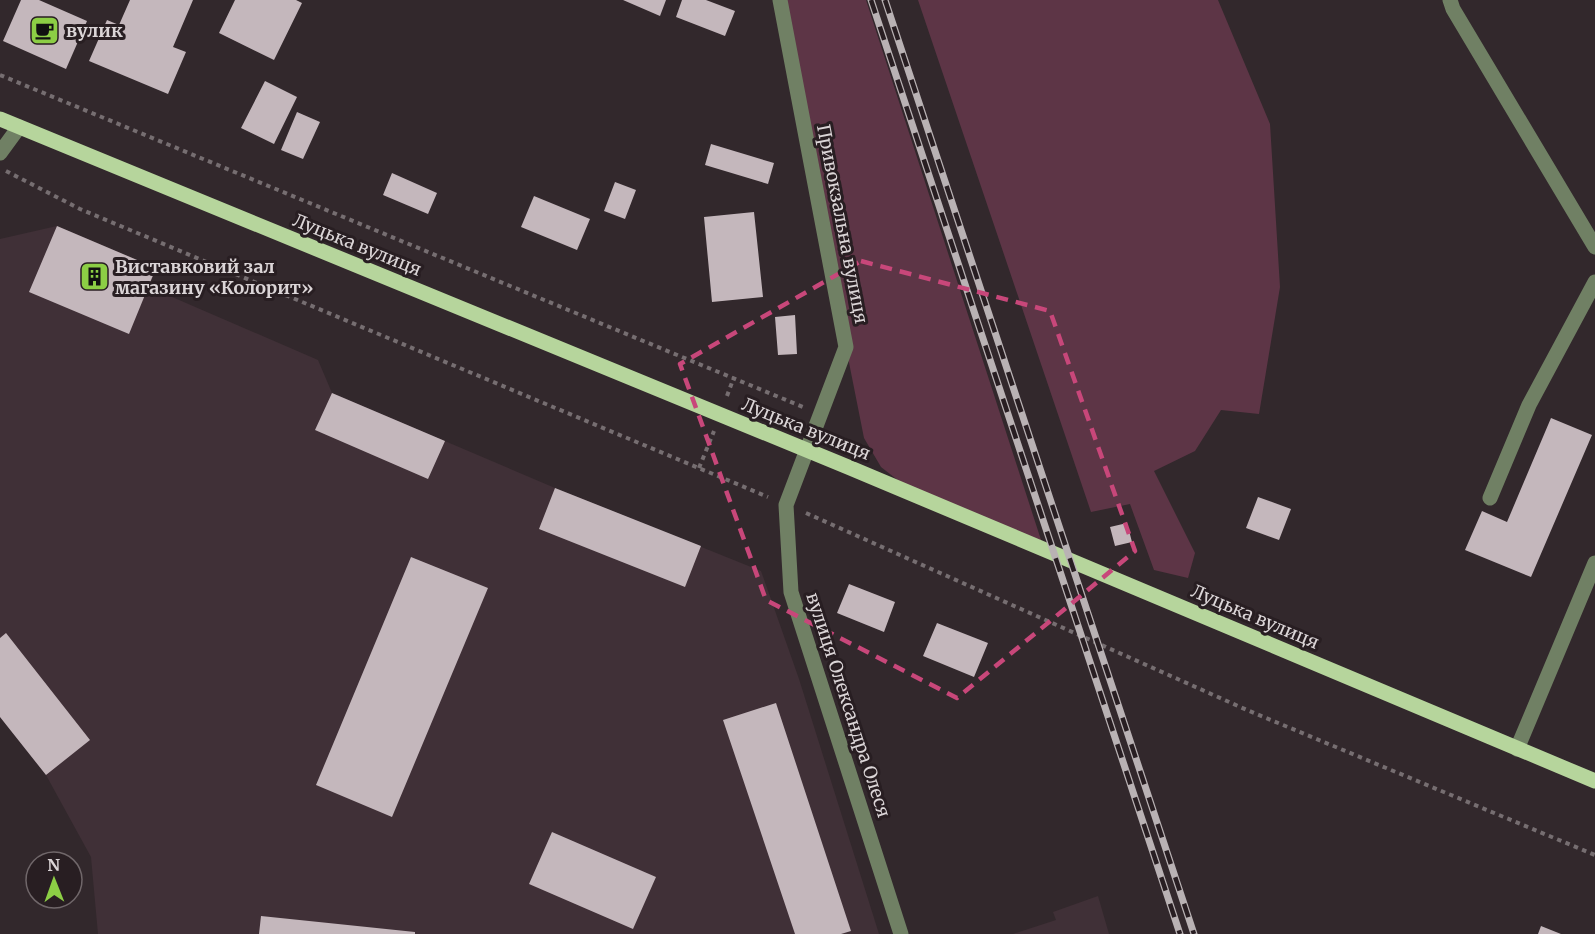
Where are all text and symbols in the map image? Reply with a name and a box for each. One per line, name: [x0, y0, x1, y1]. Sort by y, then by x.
cafe icon: вулик: [29, 15, 61, 47]
place label: вулик: [66, 19, 123, 42]
street label: Привокзальна вулиця: [812, 122, 873, 326]
street label: Луцька вулиця: [290, 208, 425, 281]
place label: Виставковий зал магазину «Колорит»: [115, 255, 313, 299]
building icon: Виставковий зал магазину «Колорит»: [78, 261, 110, 293]
street label: Луцька вулиця: [739, 392, 874, 465]
street label: Луцька вулиця: [1188, 579, 1323, 654]
street label: вулиця Олександра Олеся: [801, 590, 896, 820]
north arrow: [24, 850, 84, 910]
text: N: [47, 855, 61, 875]

